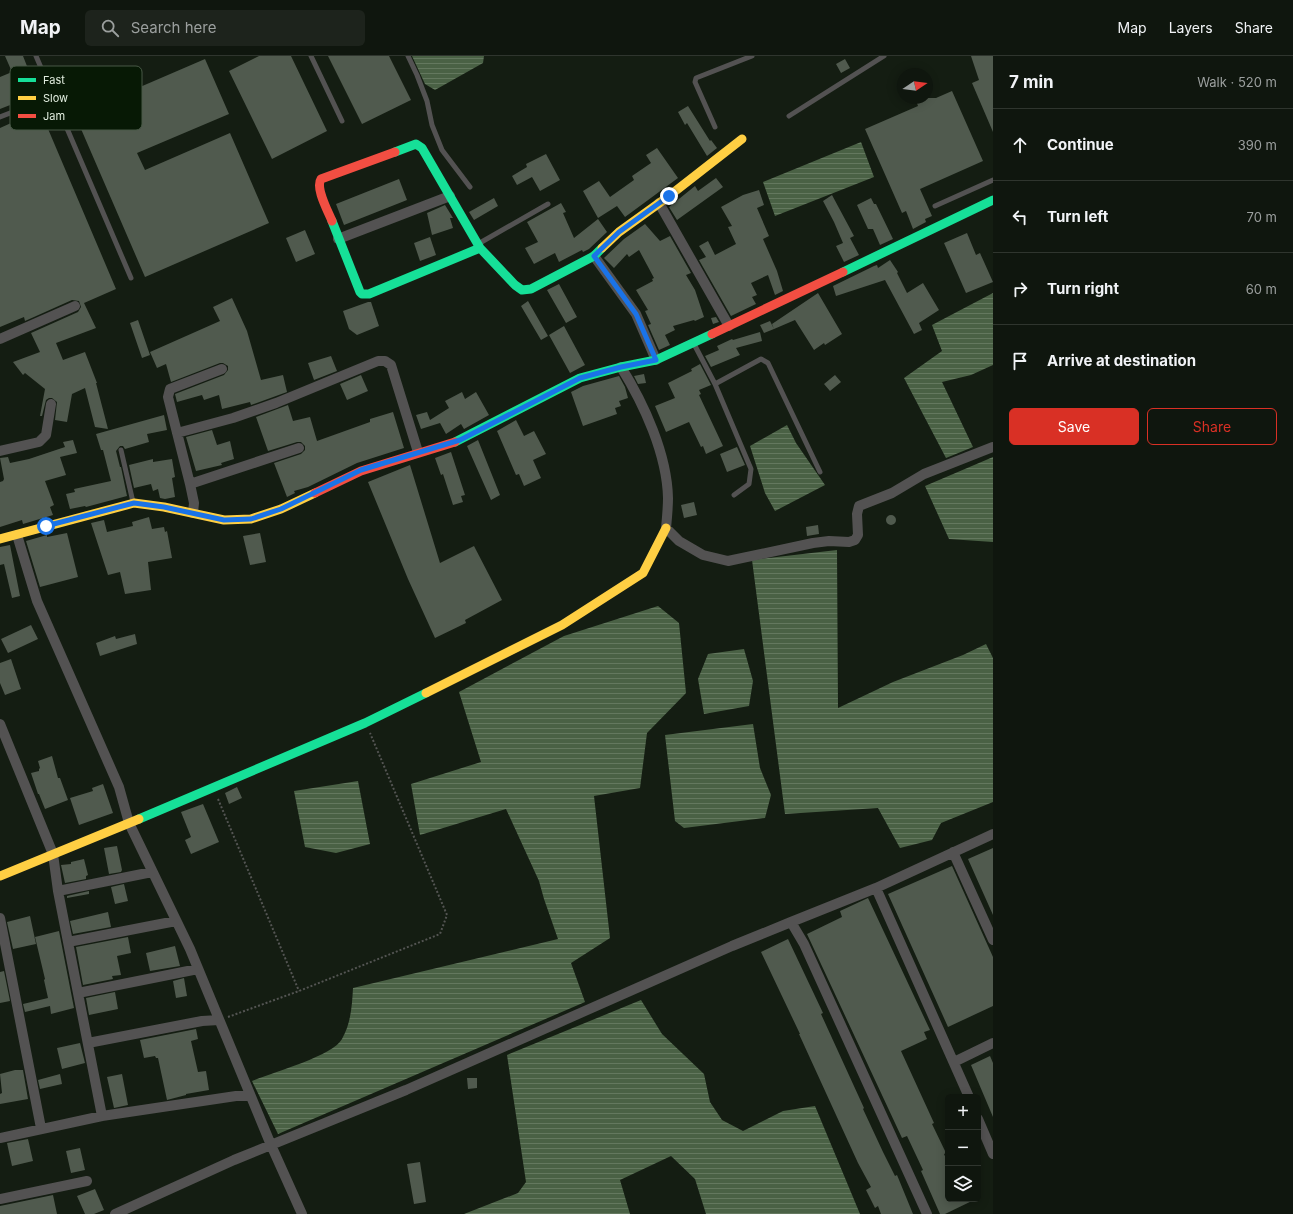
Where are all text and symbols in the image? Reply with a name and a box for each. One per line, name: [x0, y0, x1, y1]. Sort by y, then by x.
search box: [85, 10, 365, 46]
text: Map: [20, 16, 61, 39]
icon: search: [99, 17, 121, 39]
text: Search here: [131, 18, 216, 37]
text: Map: [1118, 19, 1147, 36]
text: Layers: [1169, 19, 1213, 36]
text: Share: [1235, 19, 1273, 36]
legend: [10, 66, 142, 130]
north arrow: [897, 68, 933, 104]
text: 7 min: [1009, 72, 1054, 92]
text: Fast: [43, 73, 65, 87]
text: Walk · 520 m: [1197, 74, 1277, 90]
text: Slow: [43, 91, 68, 105]
text: Jam: [43, 109, 65, 123]
icon: ahead: [1009, 134, 1031, 156]
text: Continue: [1047, 135, 1114, 154]
text: 390 m: [1238, 137, 1277, 153]
route end: [660, 187, 678, 205]
icon: left: [1009, 206, 1031, 228]
text: Turn left: [1047, 207, 1108, 226]
text: 70 m: [1247, 209, 1277, 225]
icon: right: [1009, 278, 1031, 300]
text: Turn right: [1047, 279, 1119, 298]
text: 60 m: [1246, 281, 1277, 297]
icon: arrive: [1009, 350, 1031, 372]
text: Arrive at destination: [1047, 351, 1196, 370]
button: Save: [1009, 408, 1139, 445]
button: Share: [1147, 408, 1277, 445]
route start: [37, 517, 55, 535]
map controls: [945, 1094, 981, 1202]
button: +: [945, 1094, 981, 1130]
button: −: [945, 1130, 981, 1166]
button: layers: [945, 1166, 981, 1202]

